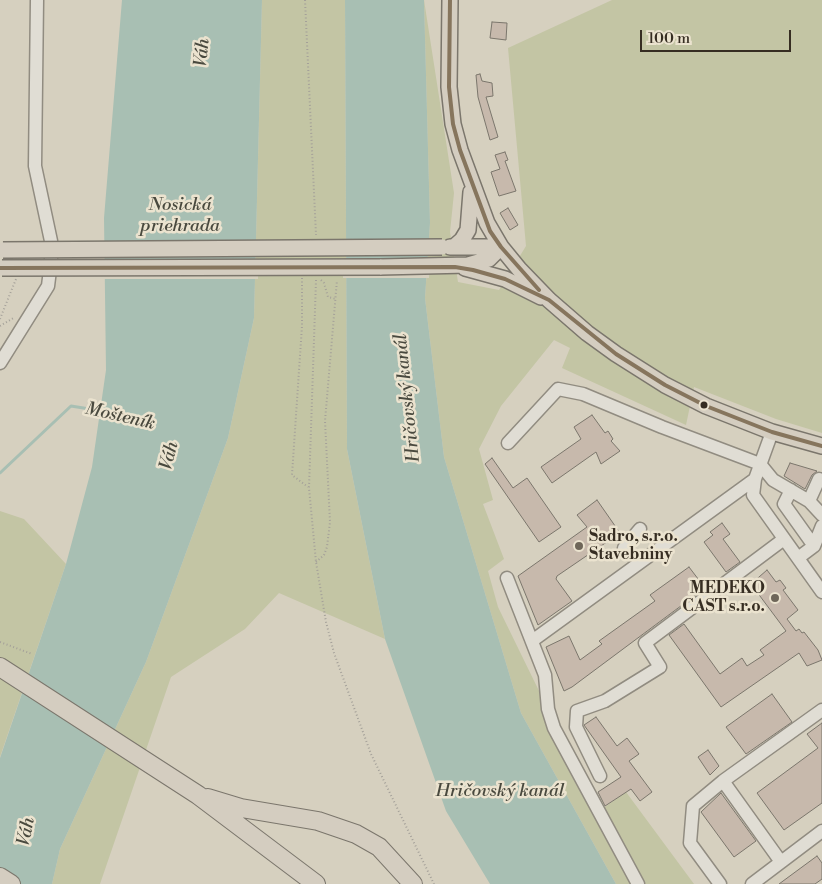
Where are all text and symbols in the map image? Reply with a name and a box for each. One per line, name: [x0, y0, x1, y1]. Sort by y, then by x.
scale bar: [642, 20, 793, 52]
text: 100 m: [648, 29, 690, 48]
water label: Váh: [191, 38, 215, 68]
water label: Nosická priehrada: [140, 195, 220, 238]
water label: Hričovský kanál: [391, 333, 425, 463]
water label: Mošteník: [83, 398, 157, 436]
unlabelled marker: [699, 400, 709, 410]
water label: Váh: [156, 440, 184, 472]
place label: Sadro, s.r.o. Stavebniny: [589, 527, 678, 565]
marker: Sadro, s.r.o. Stavebniny: [573, 540, 585, 552]
place label: MEDEKO CAST s.r.o.: [682, 579, 765, 617]
marker: MEDEKO CAST s.r.o.: [769, 592, 781, 604]
water label: Hričovský kanál: [436, 781, 564, 803]
water label: Váh: [14, 816, 40, 848]

